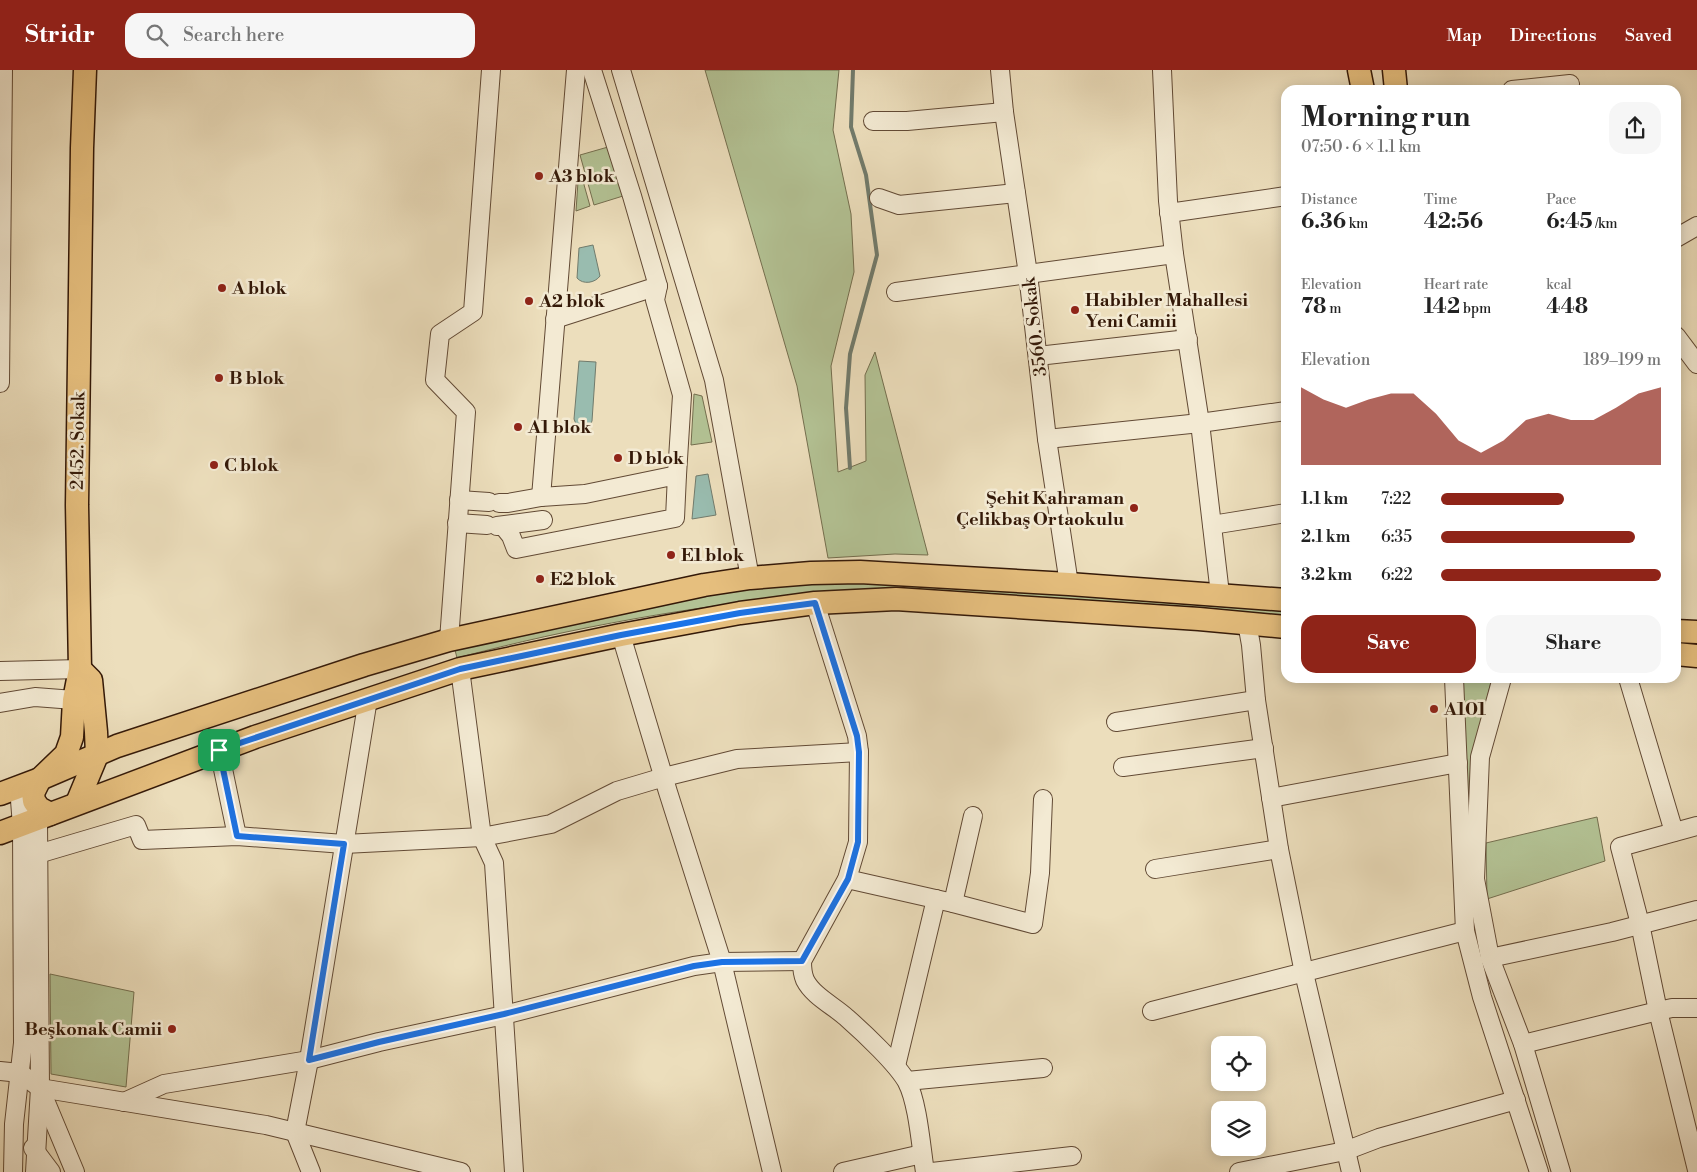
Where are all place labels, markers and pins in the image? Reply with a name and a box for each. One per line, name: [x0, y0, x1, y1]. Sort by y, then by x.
place label: A3 blok: [548, 165, 615, 188]
marker: A3 blok: [533, 170, 545, 182]
place label: A blok: [231, 277, 288, 300]
marker: A blok: [216, 282, 228, 294]
place label: Habibler Mahallesi Yeni Camii: [1085, 289, 1248, 333]
place label: A2 blok: [538, 290, 606, 313]
marker: A2 blok: [523, 295, 535, 307]
marker: Habibler Mahallesi Yeni Camii: [1069, 304, 1081, 316]
place label: B blok: [229, 367, 285, 390]
marker: B blok: [213, 372, 225, 384]
place label: A1 blok: [527, 416, 592, 439]
marker: A1 blok: [512, 421, 524, 433]
place label: D blok: [628, 447, 685, 470]
marker: D blok: [612, 452, 624, 464]
place label: C blok: [224, 454, 280, 477]
marker: C blok: [208, 459, 220, 471]
place label: Şehit Kahraman Çelikbaş Ortaokulu: [956, 487, 1124, 531]
marker: Şehit Kahraman Çelikbaş Ortaokulu: [1128, 502, 1140, 514]
place label: E1 blok: [681, 544, 745, 567]
marker: E1 blok: [665, 549, 677, 561]
place label: E2 blok: [550, 568, 617, 591]
marker: E2 blok: [534, 573, 546, 585]
place label: A101: [1443, 698, 1486, 721]
marker: A101: [1428, 703, 1440, 715]
pin: [198, 729, 240, 771]
place label: Beşkonak Camii: [24, 1018, 162, 1041]
marker: Beşkonak Camii: [166, 1023, 178, 1035]

